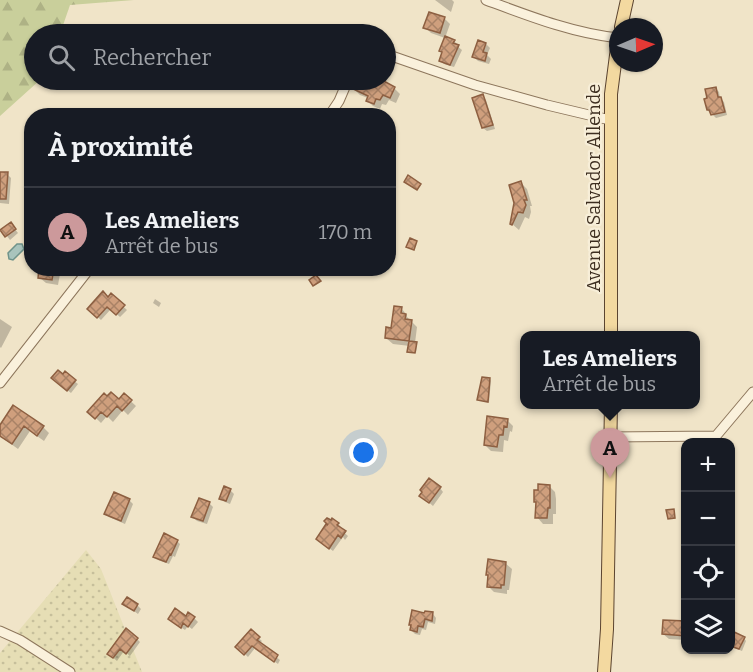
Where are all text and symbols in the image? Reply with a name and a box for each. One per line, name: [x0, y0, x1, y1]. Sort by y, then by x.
north arrow: [609, 18, 663, 72]
search box: [24, 24, 396, 90]
icon: search: [45, 41, 78, 74]
text: Rechercher: [93, 44, 211, 71]
street label: Avenue Salvador Allende: [583, 84, 605, 292]
text: À proximité: [48, 132, 193, 163]
text: Les Ameliers: [105, 207, 239, 234]
text: A: [60, 220, 75, 244]
text: 170 m: [319, 220, 372, 244]
text: Arrêt de bus: [105, 234, 218, 258]
popup: [520, 331, 700, 409]
text: Les Ameliers: [543, 345, 677, 372]
text: Arrêt de bus: [543, 372, 656, 396]
pin: A: [590, 428, 630, 478]
your location: [349, 438, 378, 467]
map controls: [681, 438, 735, 654]
button: +: [681, 438, 735, 492]
button: −: [681, 492, 735, 546]
button: locate: [681, 546, 735, 600]
button: layers: [681, 600, 735, 654]

